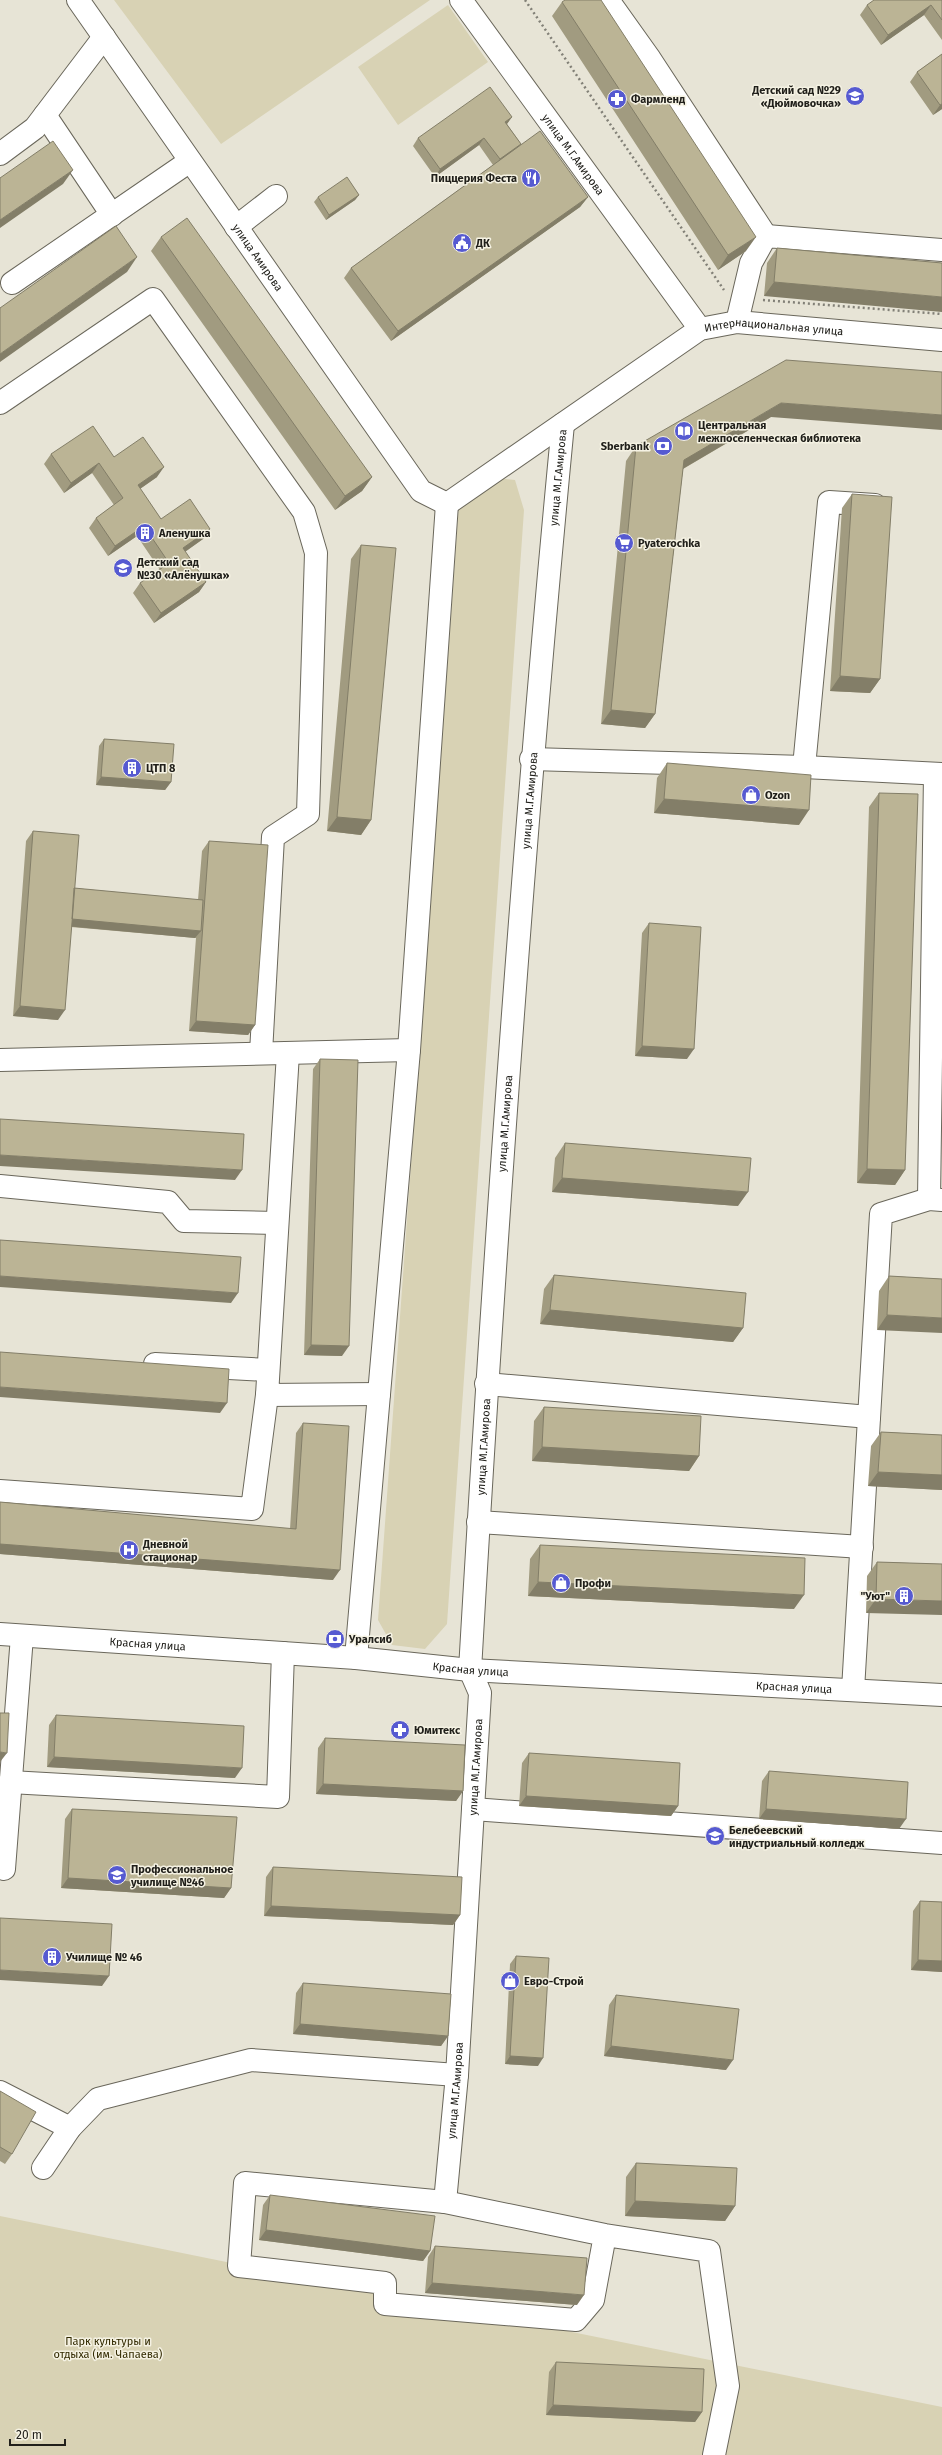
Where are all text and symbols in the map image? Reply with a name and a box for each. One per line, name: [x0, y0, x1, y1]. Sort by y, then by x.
place label: Детский сад №29 «Дюймовочка»: [751, 84, 841, 110]
school or university icon: Детский сад №29 «Дюймовочка»: [844, 85, 866, 107]
pharmacy icon: Фармленд: [606, 88, 628, 110]
place label: Фармленд: [631, 93, 685, 106]
street label: улица М.Г.Амирова: [539, 111, 607, 198]
restaurant icon: Пиццерия Феста: [520, 167, 542, 189]
place label: Пиццерия Феста: [431, 172, 517, 185]
street label: улица Амирова: [230, 221, 286, 294]
public building icon: ДК: [451, 232, 473, 254]
place label: ДК: [475, 237, 490, 250]
street label: Интернациональная улица: [703, 315, 844, 338]
place label: Центральная межпоселенческая библиотека: [698, 419, 861, 445]
library icon: Центральная межпоселенческая библиотека: [673, 420, 695, 442]
street label: улица М.Г.Амирова: [547, 429, 569, 527]
bank icon: Sberbank: [652, 435, 674, 457]
place label: Sberbank: [601, 440, 650, 453]
building icon: Аленушка: [134, 522, 156, 544]
place label: Аленушка: [158, 527, 210, 540]
supermarket icon: Pyaterochka: [613, 532, 635, 554]
place label: Pyaterochka: [638, 537, 700, 550]
place label: Детский сад №30 «Алёнушка»: [136, 556, 230, 582]
school or university icon: Детский сад №30 «Алёнушка»: [112, 557, 134, 579]
street label: улица М.Г.Амирова: [519, 751, 540, 849]
building icon: ЦТП 8: [121, 757, 143, 779]
place label: ЦТП 8: [146, 762, 176, 775]
shop icon: Ozon: [740, 784, 762, 806]
place label: Ozon: [765, 789, 790, 802]
street label: улица М.Г.Амирова: [495, 1075, 515, 1172]
street label: улица М.Г.Амирова: [474, 1398, 493, 1496]
place label: Дневной стационар: [142, 1538, 198, 1564]
hospital icon: Дневной стационар: [118, 1539, 140, 1561]
shop icon: Профи: [550, 1572, 572, 1594]
place label: Профи: [575, 1577, 611, 1590]
building icon: "Уют": [893, 1585, 915, 1607]
place label: "Уют": [860, 1590, 890, 1603]
bank icon: Уралсиб: [324, 1628, 346, 1650]
place label: Уралсиб: [348, 1633, 392, 1646]
street label: Красная улица: [109, 1635, 186, 1653]
street label: Красная улица: [432, 1660, 509, 1679]
street label: Красная улица: [756, 1679, 833, 1696]
street label: улица М.Г.Амирова: [466, 1718, 485, 1816]
pharmacy icon: Юмитекс: [389, 1719, 411, 1741]
place label: Юмитекс: [414, 1724, 461, 1737]
place label: Белебеевский индустриальный колледж: [729, 1824, 865, 1850]
school or university icon: Белебеевский индустриальный колледж: [704, 1825, 726, 1847]
place label: Профессиональное училище №46: [130, 1863, 233, 1889]
school or university icon: Профессиональное училище №46: [106, 1864, 128, 1886]
building icon: Училище № 46: [41, 1946, 63, 1968]
place label: Училище № 46: [65, 1951, 142, 1964]
shop icon: Евро-Строй: [499, 1970, 521, 1992]
place label: Евро-Строй: [524, 1975, 584, 1988]
street label: улица М.Г.Амирова: [444, 2042, 465, 2139]
park label: Парк культуры и отдыха (им. Чапаева): [54, 2335, 163, 2361]
scale bar: [10, 2421, 65, 2447]
text: 20 m: [16, 2428, 42, 2442]

